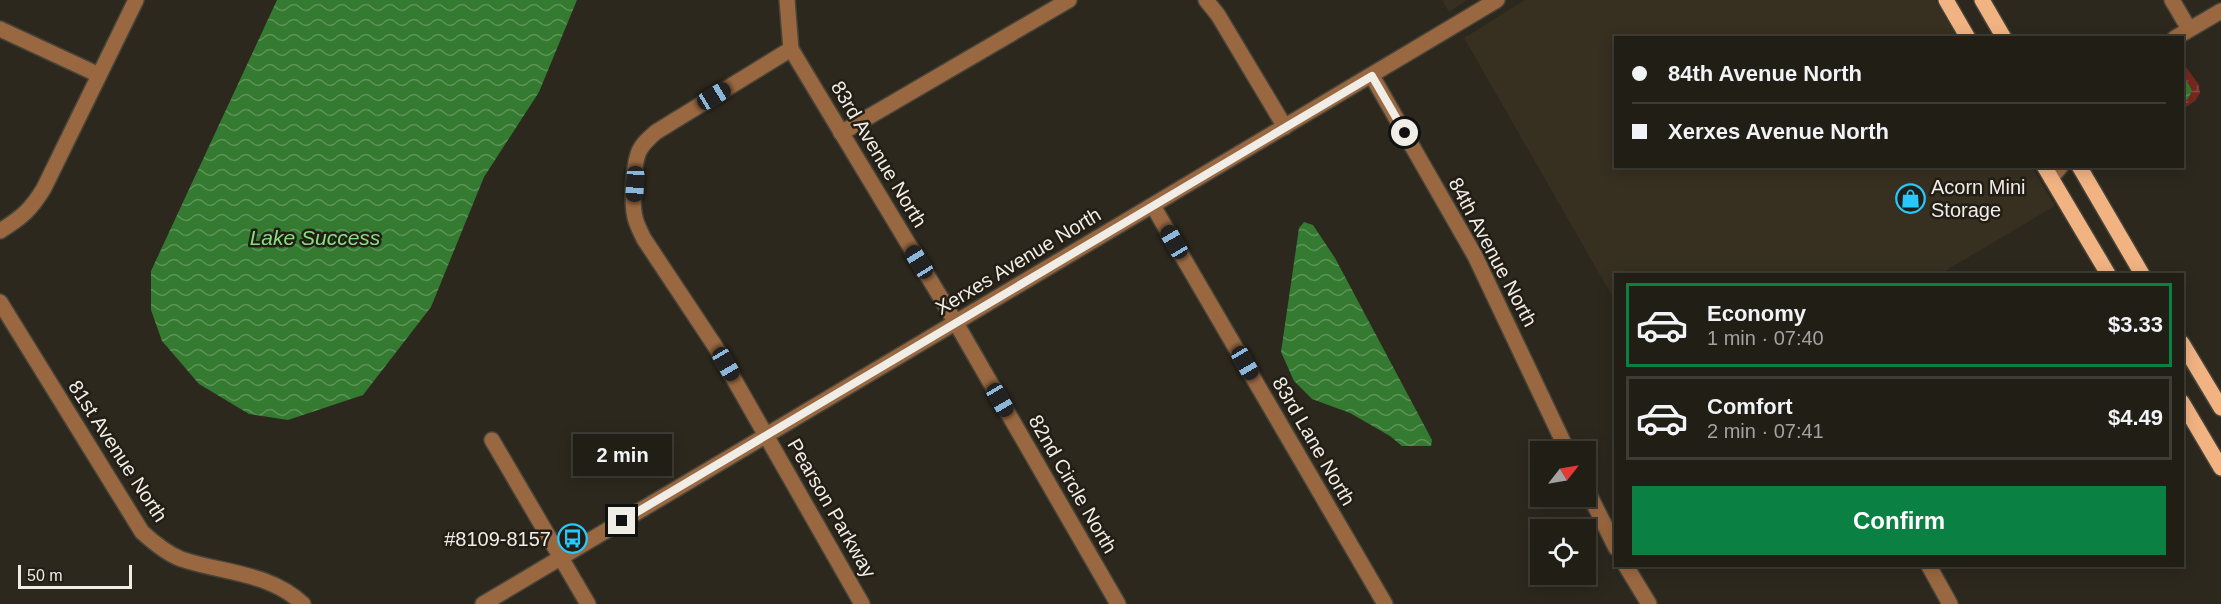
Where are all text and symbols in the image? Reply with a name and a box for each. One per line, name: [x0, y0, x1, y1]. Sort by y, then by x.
text: 84th Avenue North: [1668, 61, 1862, 86]
street label: 83rd Avenue North: [827, 77, 931, 231]
car: [694, 79, 734, 113]
route start: [1391, 119, 1418, 146]
text: Xerxes Avenue North: [1668, 119, 1889, 144]
car: [625, 166, 645, 202]
street label: 84th Avenue North: [1444, 174, 1542, 330]
place label: Acorn Mini Storage: [1931, 176, 2025, 221]
shop icon: Acorn Mini Storage: [1894, 183, 1926, 215]
street label: Xerxes Avenue North: [931, 203, 1105, 319]
car: [1157, 222, 1191, 262]
water label: Lake Success: [250, 226, 381, 249]
car: [902, 242, 936, 282]
icon: car: [1635, 298, 1689, 352]
text: Economy: [1707, 301, 1806, 326]
text: $3.33: [2108, 312, 2163, 337]
text: 1 min · 07:40: [1707, 327, 1824, 349]
car: [1228, 343, 1262, 383]
car: [709, 344, 743, 384]
street label: 83rd Lane North: [1268, 373, 1360, 509]
street label: 81st Avenue North: [64, 376, 172, 526]
car: [983, 380, 1017, 420]
icon: car: [1635, 391, 1689, 445]
text: Comfort: [1707, 394, 1793, 419]
text: $4.49: [2108, 405, 2163, 430]
street label: 82nd Circle North: [1025, 411, 1121, 557]
text: 2 min · 07:41: [1707, 420, 1824, 442]
callout: 2 min: [572, 434, 672, 476]
street label: Pearson Parkway: [783, 435, 881, 581]
north arrow: [1530, 441, 1596, 507]
map controls: [1530, 441, 1596, 585]
text: 2 min: [596, 444, 649, 466]
button: Confirm: [1632, 486, 2166, 555]
route end: [608, 507, 635, 534]
button: locate: [1530, 519, 1596, 585]
bus stop icon: #8109-8157: [556, 523, 588, 555]
place label: #8109-8157: [444, 528, 551, 550]
scale bar: [18, 562, 132, 590]
text: 50 m: [27, 567, 63, 584]

